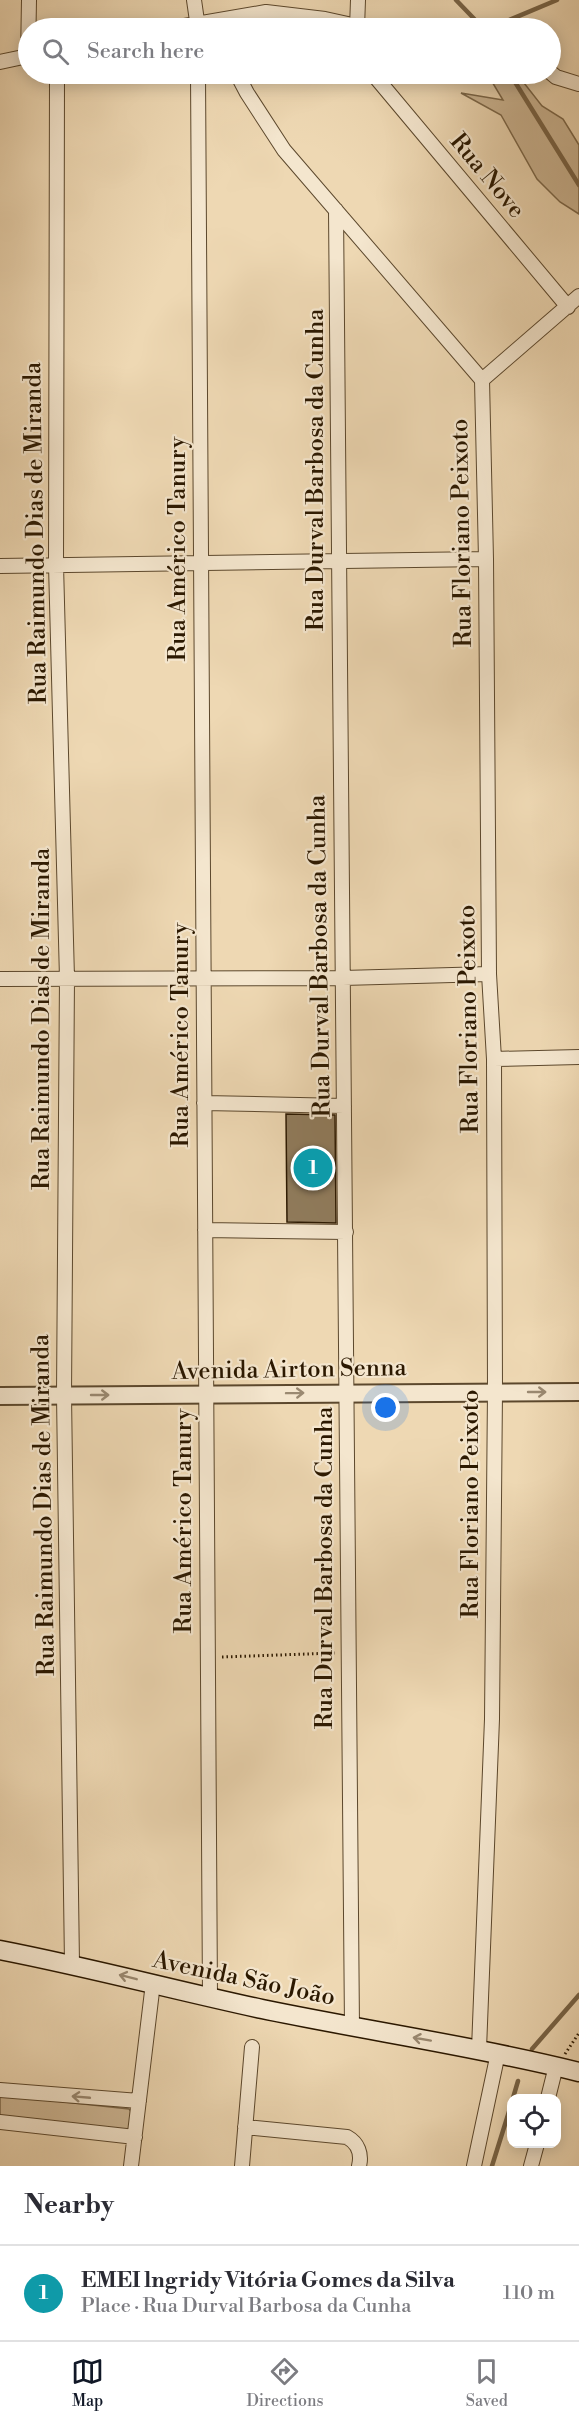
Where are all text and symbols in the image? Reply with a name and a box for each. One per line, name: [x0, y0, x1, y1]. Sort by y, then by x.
search box: [18, 18, 561, 84]
icon: search: [39, 35, 72, 68]
text: Search here: [87, 38, 204, 65]
street label: Rua Nove: [443, 127, 531, 225]
street label: Rua Durval Barbosa da Cunha: [301, 308, 331, 631]
street label: Rua Raimundo Dias de Miranda: [18, 361, 54, 704]
street label: Rua Floriano Peixoto: [445, 418, 479, 648]
street label: Rua Américo Tanury: [163, 436, 193, 661]
street label: Rua Durval Barbosa da Cunha: [302, 794, 338, 1118]
street label: Rua Raimundo Dias de Miranda: [27, 847, 57, 1190]
street label: Rua Floriano Peixoto: [452, 904, 486, 1134]
street label: Rua Américo Tanury: [166, 922, 196, 1147]
pin: 1: [294, 1146, 332, 1190]
street label: Rua Raimundo Dias de Miranda: [26, 1333, 62, 1676]
street label: Avenida Airton Senna: [170, 1353, 408, 1387]
one-way arrow: [526, 1386, 546, 1398]
one-way arrow: [285, 1388, 305, 1399]
one-way arrow: [90, 1389, 110, 1401]
street label: Rua Floriano Peixoto: [456, 1390, 486, 1618]
your location: [371, 1393, 400, 1422]
street label: Rua Durval Barbosa da Cunha: [310, 1406, 340, 1729]
street label: Rua Américo Tanury: [169, 1408, 199, 1633]
street label: Avenida São João: [149, 1945, 338, 2013]
one-way arrow: [119, 1971, 138, 1983]
one-way arrow: [412, 2033, 432, 2044]
one-way arrow: [71, 2091, 91, 2102]
map controls: [507, 2094, 561, 2148]
button: locate: [507, 2094, 561, 2148]
text: Nearby: [24, 2189, 114, 2221]
text: EMEI lngridy Vitória Gomes da Silva: [81, 2267, 455, 2294]
text: 1: [39, 2281, 48, 2306]
text: 110 m: [503, 2281, 555, 2306]
text: Place · Rua Durval Barbosa da Cunha: [81, 2294, 411, 2319]
tab: Map: [71, 2355, 104, 2411]
tab: Directions: [246, 2355, 324, 2411]
tab: Saved: [466, 2355, 508, 2411]

